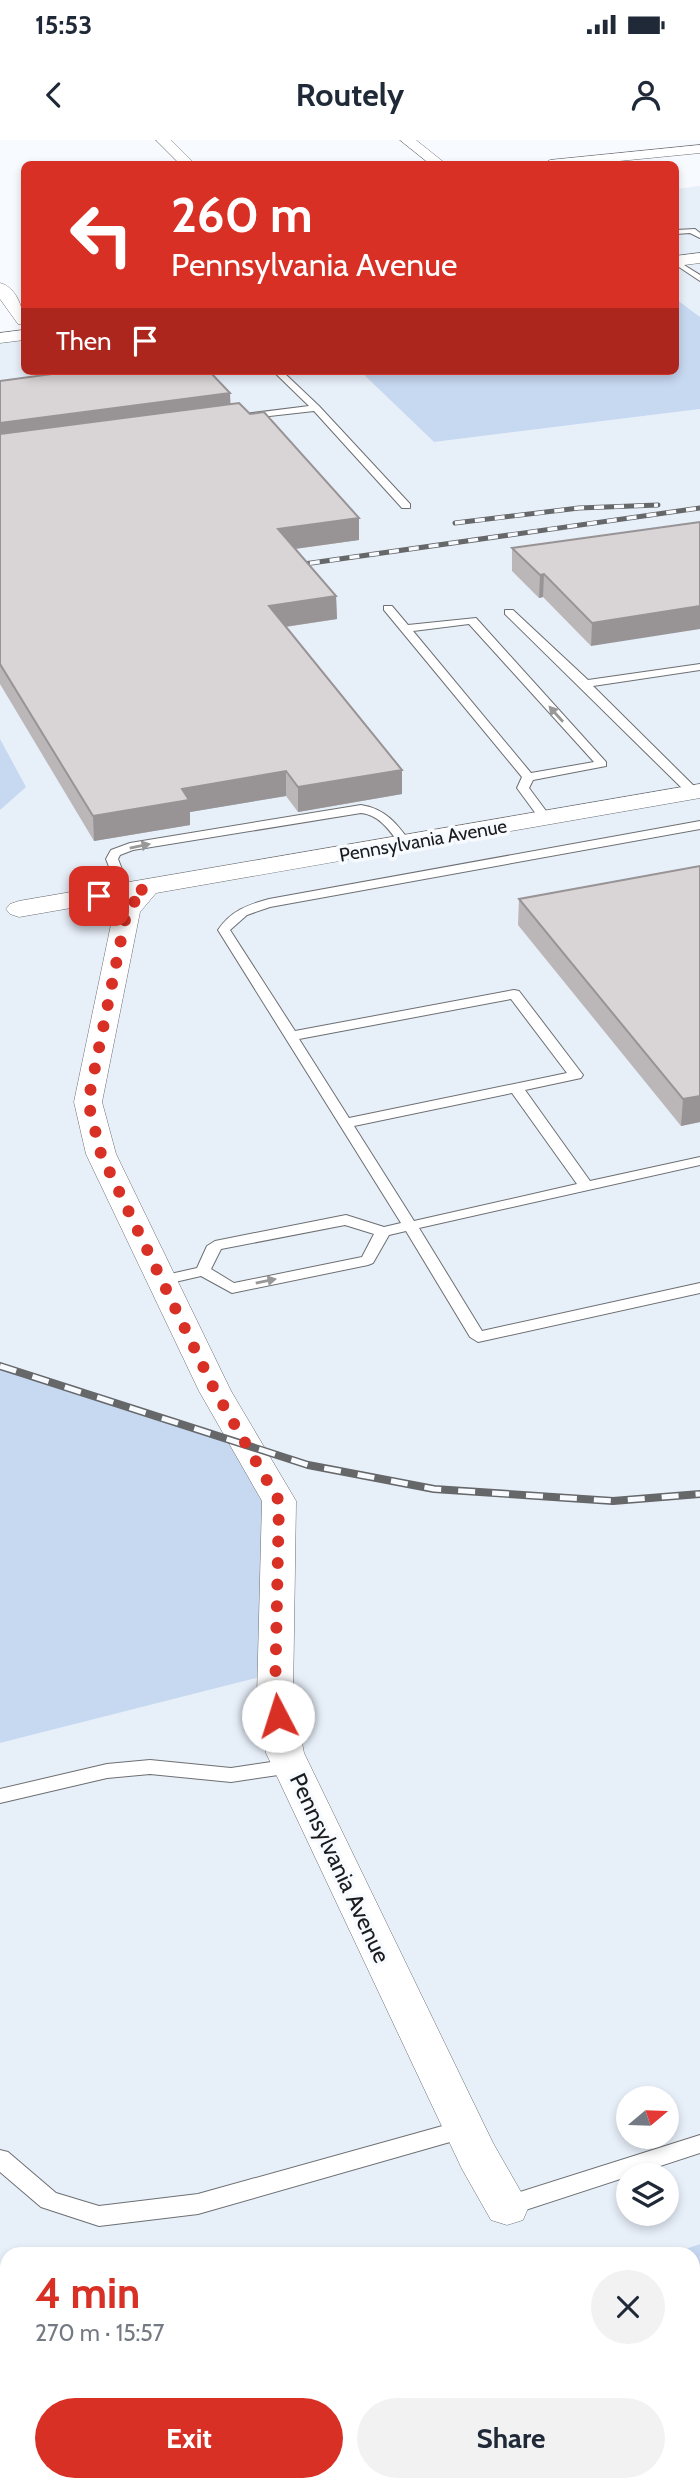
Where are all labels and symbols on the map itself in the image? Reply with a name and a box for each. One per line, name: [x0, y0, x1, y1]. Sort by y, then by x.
one-way arrow: [548, 705, 564, 723]
street label: Pennsylvania Avenue: [337, 814, 509, 867]
one-way arrow: [129, 840, 151, 851]
pin: [69, 866, 129, 926]
one-way arrow: [255, 1276, 277, 1287]
position arrow: [241, 1679, 315, 1753]
street label: Pennsylvania Avenue: [284, 1769, 396, 1967]
north arrow: [616, 2086, 679, 2149]

